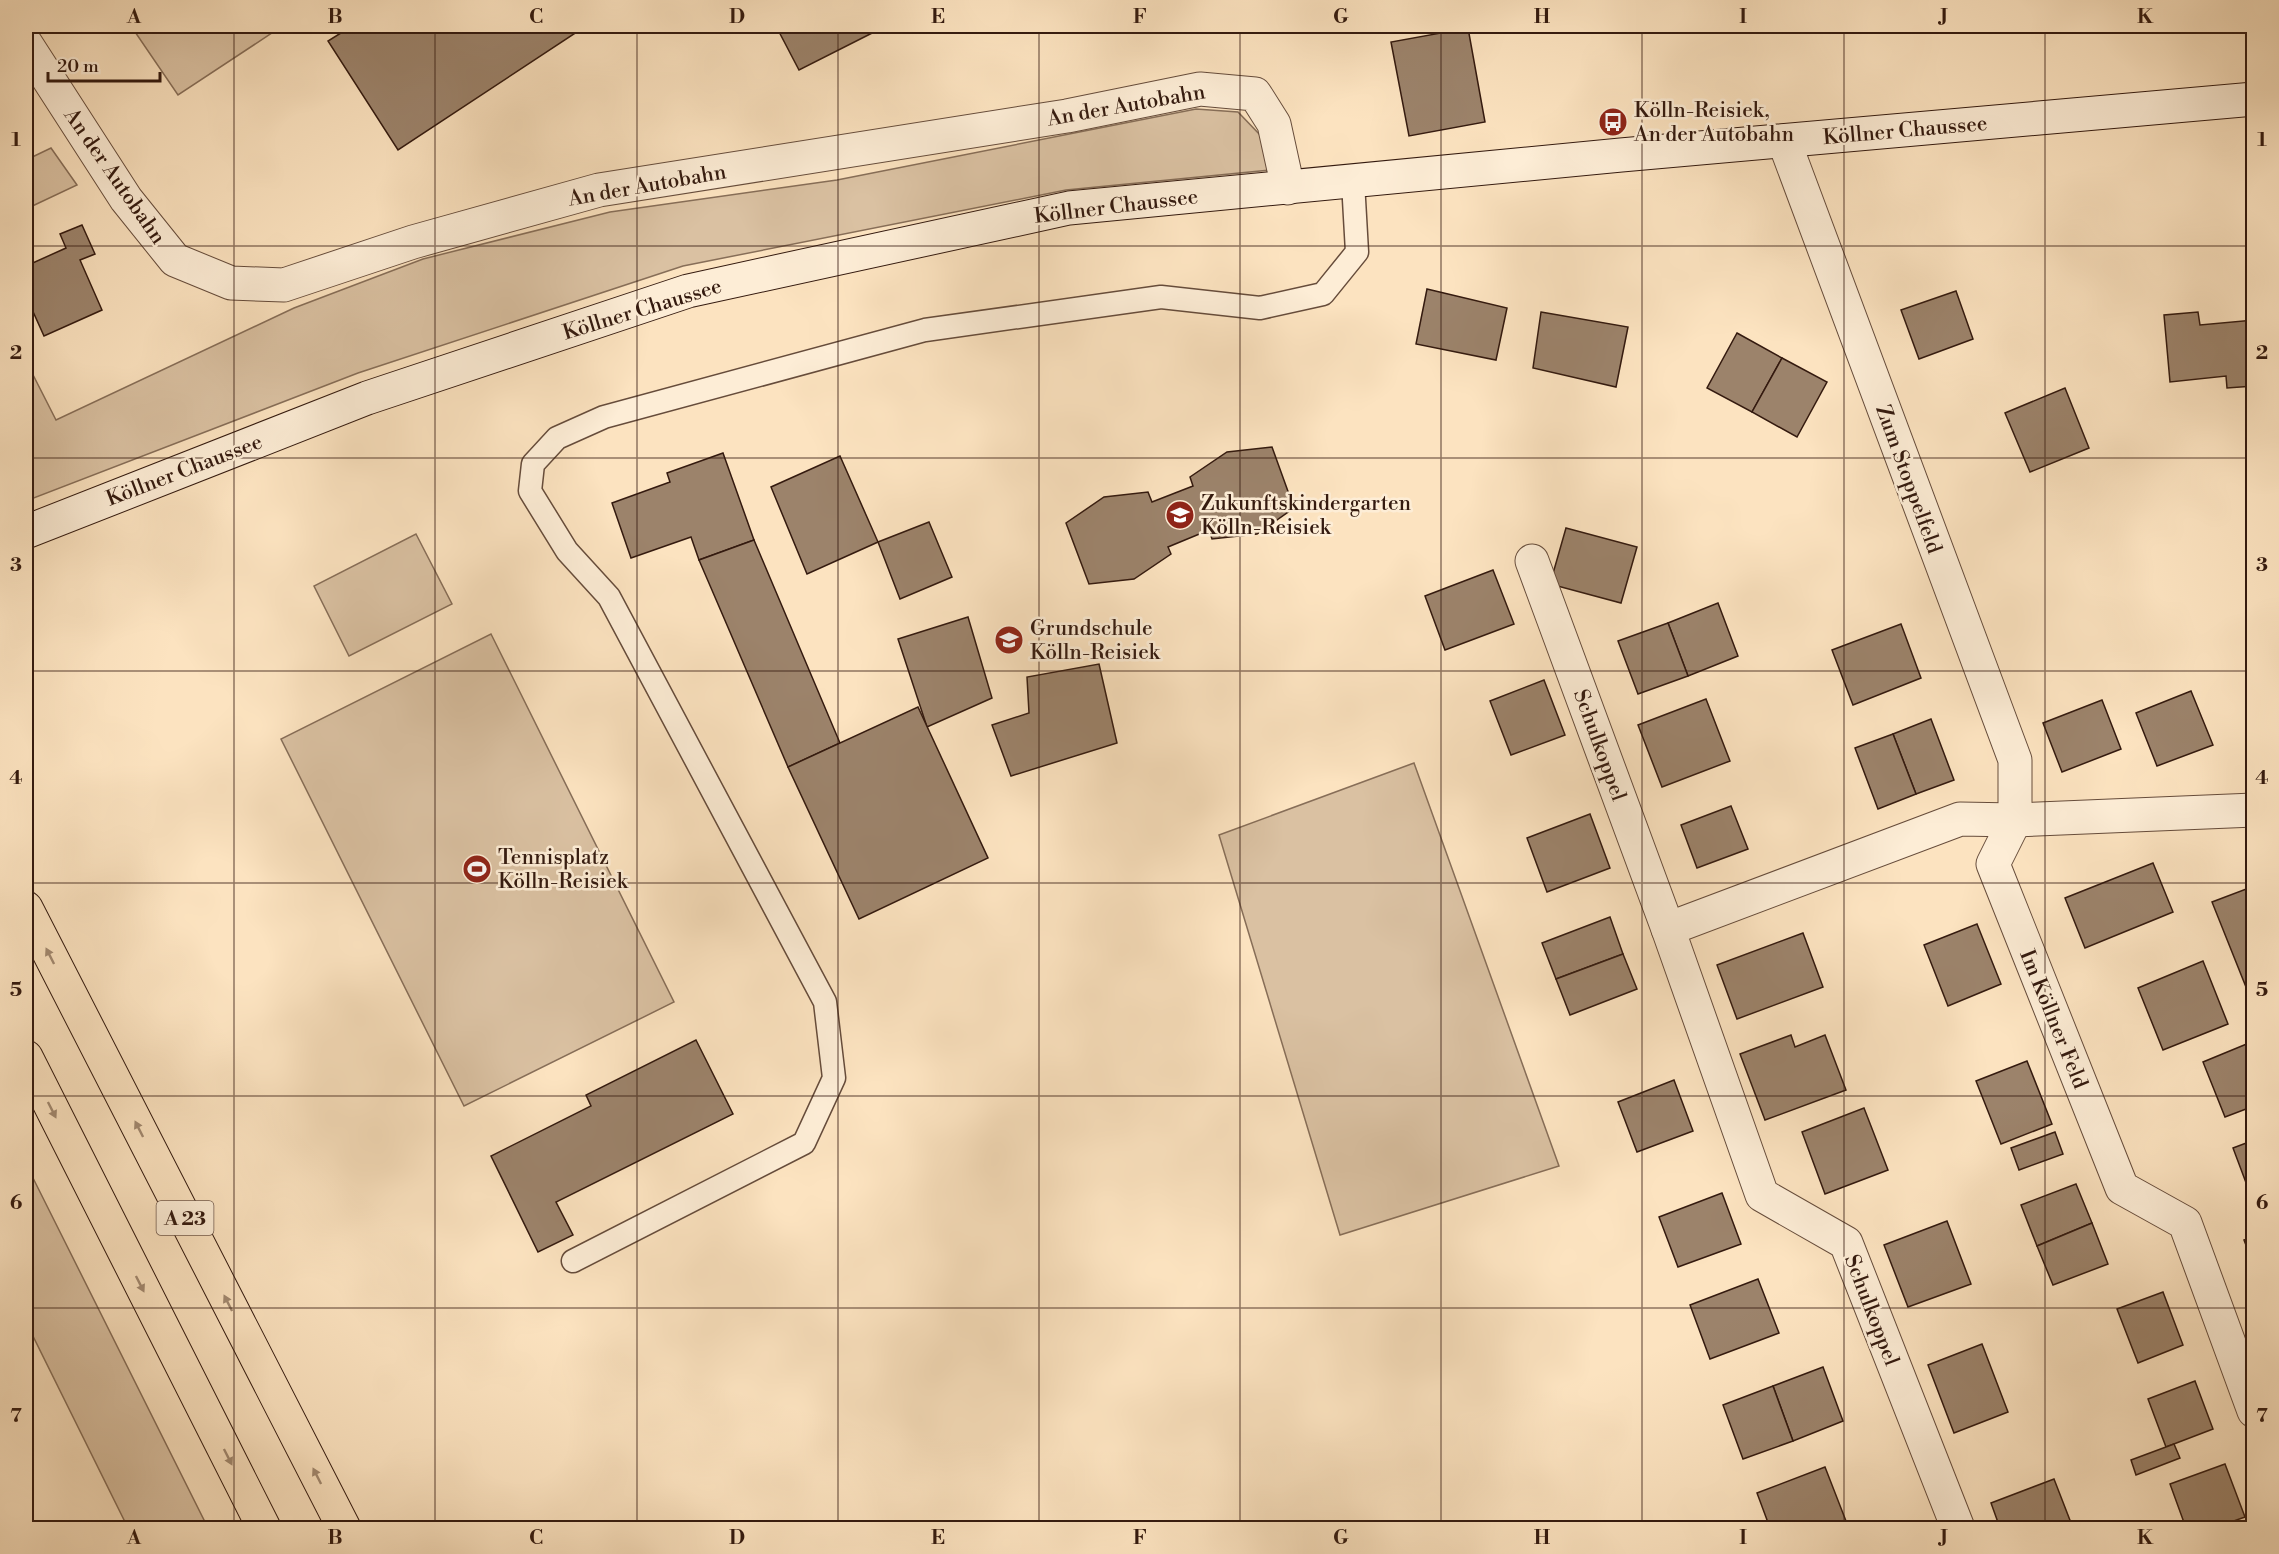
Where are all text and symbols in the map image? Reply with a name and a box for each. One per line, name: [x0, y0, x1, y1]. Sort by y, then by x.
text: A: [126, 5, 142, 30]
text: B: [327, 5, 343, 30]
text: C: [529, 5, 543, 30]
text: D: [729, 5, 745, 30]
text: E: [931, 5, 945, 30]
text: F: [1133, 5, 1147, 30]
text: G: [1333, 5, 1349, 30]
text: H: [1534, 5, 1551, 30]
text: I: [1739, 5, 1747, 30]
text: J: [1937, 5, 1948, 30]
text: K: [2137, 5, 2154, 30]
scale bar: [48, 45, 160, 83]
text: 20 m: [57, 55, 99, 78]
street label: An der Autobahn: [1044, 79, 1208, 133]
place label: Kölln-Reisiek, An der Autobahn: [1633, 98, 1794, 148]
street label: An der Autobahn: [57, 103, 171, 250]
bus stop icon: Kölln-Reisiek, An der Autobahn: [1597, 106, 1629, 138]
street label: Köllner Chaussee: [1822, 111, 1988, 151]
text: 1: [11, 128, 21, 153]
text: 1: [2257, 128, 2267, 153]
street label: An der Autobahn: [565, 159, 729, 213]
street label: Köllner Chaussee: [1033, 184, 1200, 230]
street label: Köllner Chaussee: [560, 273, 725, 347]
text: 2: [10, 341, 22, 366]
text: 2: [2256, 341, 2268, 366]
street label: Zum Stoppelfeld: [1869, 401, 1947, 557]
street label: Köllner Chaussee: [103, 429, 266, 513]
place label: Zukunftskindergarten Kölln-Reisiek: [1201, 491, 1412, 541]
school or university icon: Zukunftskindergarten Kölln-Reisiek: [1164, 499, 1196, 531]
text: 3: [10, 553, 22, 578]
text: 3: [2256, 553, 2268, 578]
place label: Grundschule Kölln-Reisiek: [1030, 616, 1161, 666]
school or university icon: Grundschule Kölln-Reisiek: [993, 624, 1025, 656]
street label: Schulkoppel: [1567, 686, 1631, 805]
text: 4: [9, 766, 23, 791]
text: 4: [2255, 766, 2269, 791]
place label: Tennisplatz Kölln-Reisiek: [498, 845, 629, 895]
sports icon: Tennisplatz Kölln-Reisiek: [461, 853, 493, 885]
street label: Im Köllner Feld: [2013, 946, 2093, 1093]
one-way arrow: [45, 947, 55, 964]
text: 5: [10, 978, 22, 1003]
text: 5: [2256, 978, 2268, 1003]
one-way arrow: [47, 1101, 57, 1118]
one-way arrow: [134, 1121, 144, 1138]
text: 6: [10, 1191, 23, 1216]
text: 6: [2256, 1191, 2269, 1216]
road number: A 23: [156, 1201, 213, 1235]
street label: Schulkoppel: [1838, 1251, 1904, 1370]
one-way arrow: [135, 1275, 145, 1292]
one-way arrow: [223, 1294, 233, 1311]
text: 7: [10, 1404, 22, 1429]
text: 7: [2256, 1404, 2268, 1429]
one-way arrow: [224, 1449, 233, 1466]
one-way arrow: [312, 1468, 322, 1485]
text: A: [126, 1526, 142, 1551]
text: B: [327, 1526, 343, 1551]
text: C: [529, 1526, 543, 1551]
text: D: [729, 1526, 745, 1551]
text: E: [931, 1526, 945, 1551]
text: F: [1133, 1526, 1147, 1551]
text: G: [1333, 1526, 1349, 1551]
text: H: [1534, 1526, 1551, 1551]
text: I: [1739, 1526, 1747, 1551]
text: J: [1937, 1526, 1948, 1551]
text: K: [2137, 1526, 2154, 1551]

